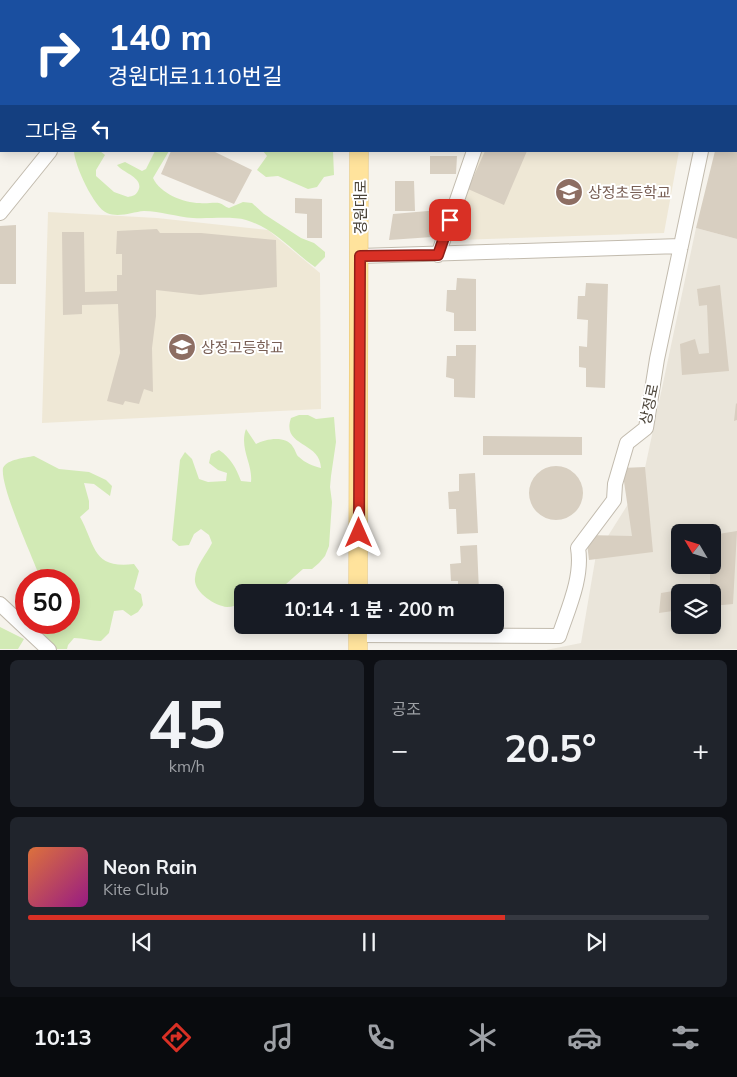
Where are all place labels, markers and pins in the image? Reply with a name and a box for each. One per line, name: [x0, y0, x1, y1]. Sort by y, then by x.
school or university icon: 상정초등학교: [554, 177, 584, 207]
place label: 상정초등학교: [588, 183, 671, 202]
pin: [429, 199, 471, 241]
school or university icon: 상정고등학교: [167, 332, 197, 362]
place label: 상정고등학교: [201, 338, 284, 357]

